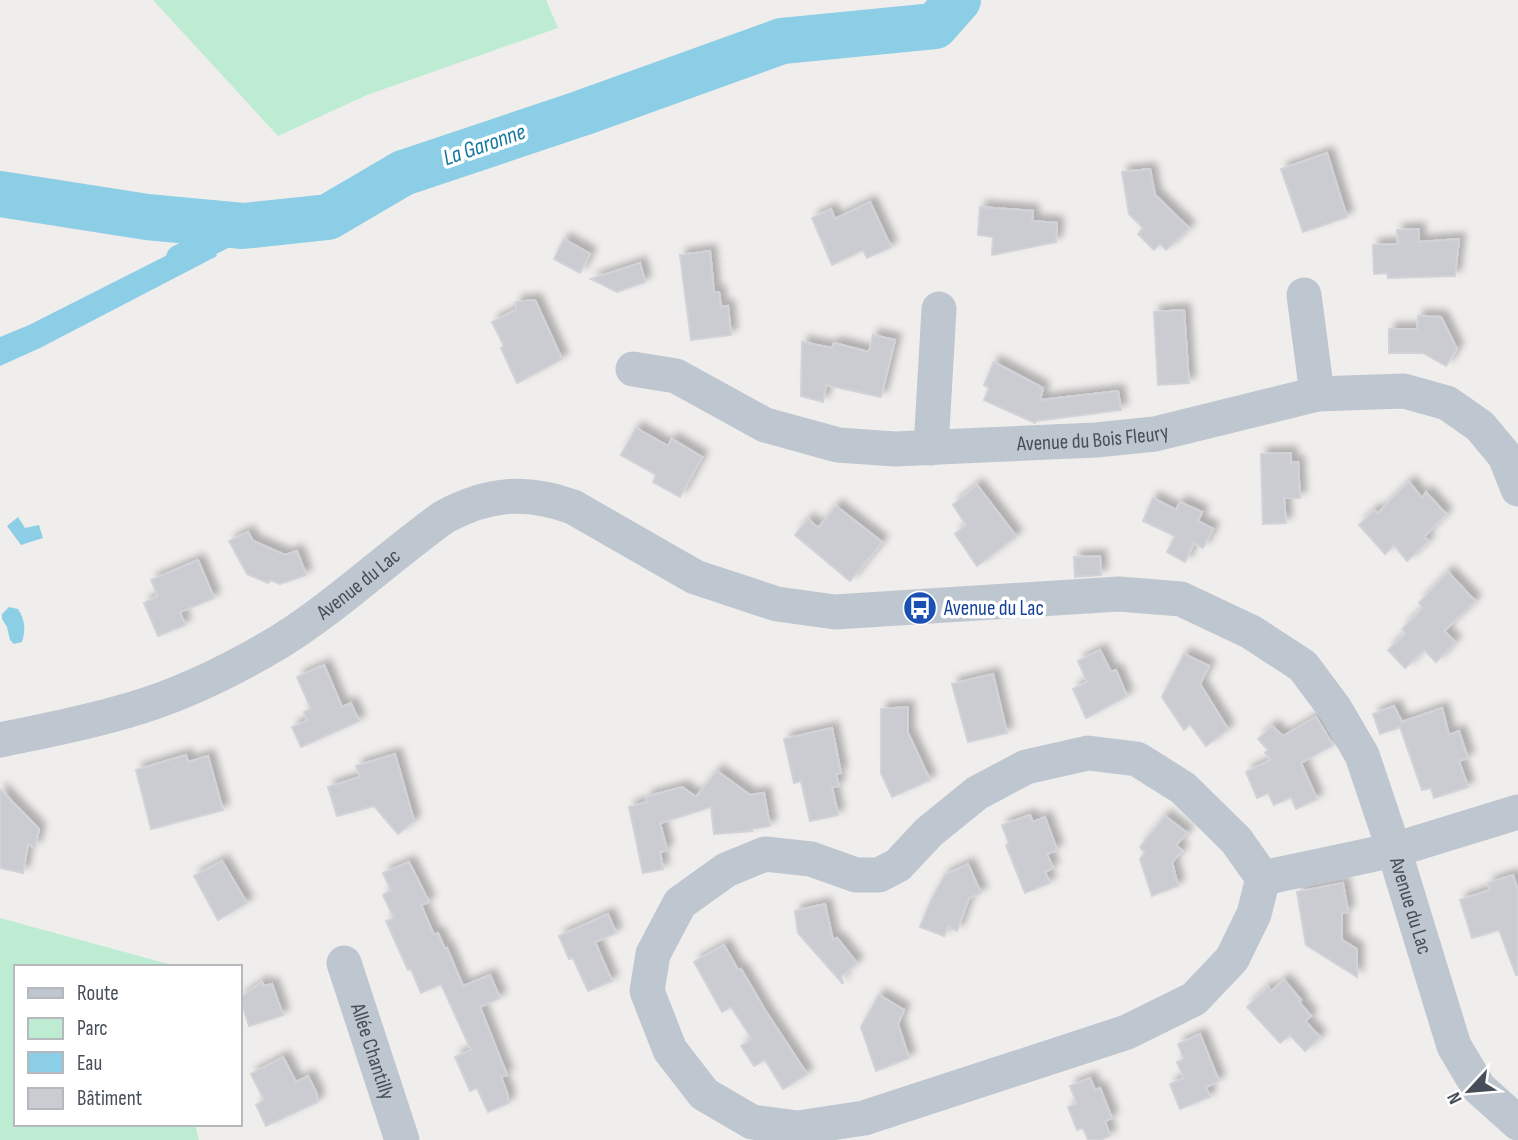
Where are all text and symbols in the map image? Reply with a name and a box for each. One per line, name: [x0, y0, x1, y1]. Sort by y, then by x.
water label: La Garonne: [439, 118, 529, 172]
street label: Avenue du Bois Fleury: [1015, 419, 1171, 457]
street label: Avenue du Lac: [311, 543, 405, 626]
bus stop icon: Avenue du Lac: [901, 589, 939, 627]
place label: Avenue du Lac: [943, 596, 1044, 621]
street label: Avenue du Lac: [1384, 853, 1437, 957]
legend: [14, 965, 242, 1126]
text: Route: [77, 981, 119, 1006]
street label: Allée Chantilly: [345, 999, 400, 1103]
text: Parc: [77, 1016, 108, 1041]
text: Eau: [77, 1051, 102, 1076]
north arrow: [1434, 1056, 1504, 1126]
text: Bâtiment: [77, 1086, 142, 1111]
text: N: [1443, 1088, 1468, 1107]

